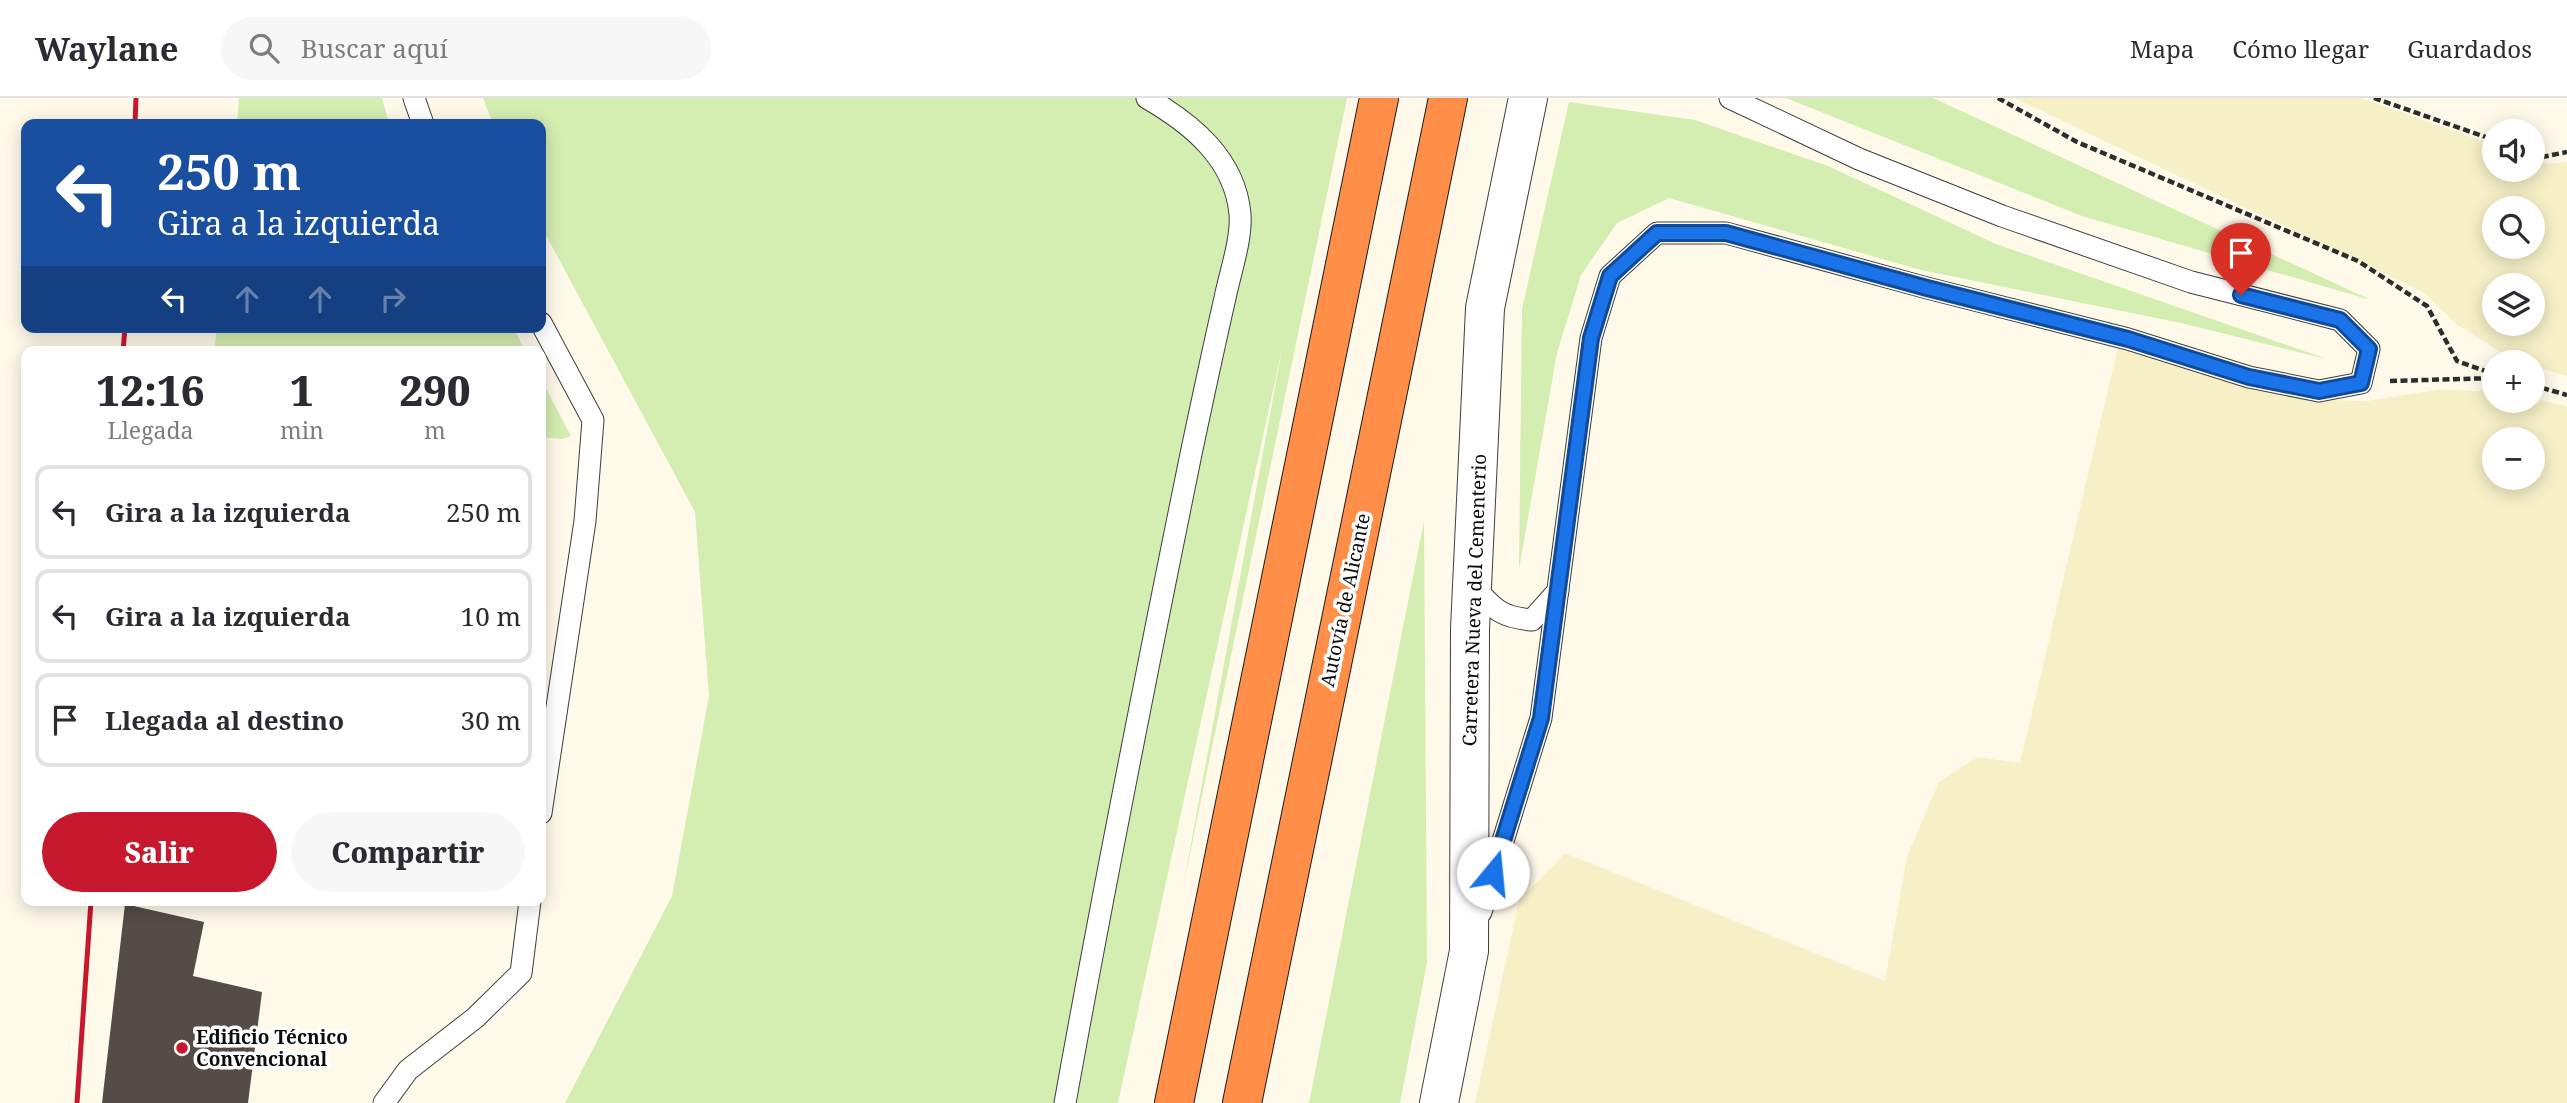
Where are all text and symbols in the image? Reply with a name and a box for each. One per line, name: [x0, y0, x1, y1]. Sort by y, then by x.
search box: [221, 17, 711, 80]
text: Waylane: [35, 26, 179, 71]
icon: search: [245, 29, 283, 67]
text: Buscar aquí: [301, 30, 448, 66]
text: Mapa: [2130, 32, 2194, 65]
text: Cómo llegar: [2232, 32, 2369, 65]
text: Guardados: [2407, 32, 2532, 65]
map controls: [2482, 119, 2545, 490]
button: sound: [2482, 119, 2545, 182]
text: 250 m: [157, 138, 301, 204]
icon: left: [42, 147, 133, 238]
button: search: [2482, 196, 2545, 259]
text: Gira a la izquierda: [157, 201, 440, 244]
pin: [2211, 223, 2271, 295]
icon: arrive: [2222, 234, 2260, 272]
button: layers: [2482, 273, 2545, 336]
icon: left: [155, 280, 193, 318]
icon: ahead: [228, 280, 266, 318]
icon: ahead: [301, 280, 339, 318]
icon: right: [374, 280, 412, 318]
button: +: [2482, 350, 2545, 413]
text: 12:16: [96, 361, 205, 418]
text: 1: [290, 361, 314, 418]
text: 290: [399, 361, 471, 418]
text: Llegada: [107, 414, 194, 446]
text: min: [280, 414, 324, 446]
text: m: [424, 414, 446, 446]
button: −: [2482, 427, 2545, 490]
street label: Carretera Nueva del Cementerio: [1456, 453, 1492, 747]
icon: left: [46, 493, 84, 531]
text: Gira a la izquierda: [105, 494, 351, 530]
text: 250 m: [446, 494, 521, 530]
street label: Autovía de Alicante: [1314, 511, 1376, 689]
icon: left: [46, 597, 84, 635]
text: Gira a la izquierda: [105, 598, 351, 634]
text: 10 m: [461, 598, 521, 634]
icon: arrive: [46, 701, 84, 739]
text: Llegada al destino: [105, 702, 344, 738]
text: 30 m: [461, 702, 521, 738]
button: Salir: [42, 812, 277, 892]
button: Compartir: [291, 812, 525, 892]
position arrow: [1456, 836, 1530, 910]
place label: Edificio Técnico Convencional: [196, 1024, 348, 1072]
marker: Edificio Técnico Convencional: [174, 1040, 190, 1056]

